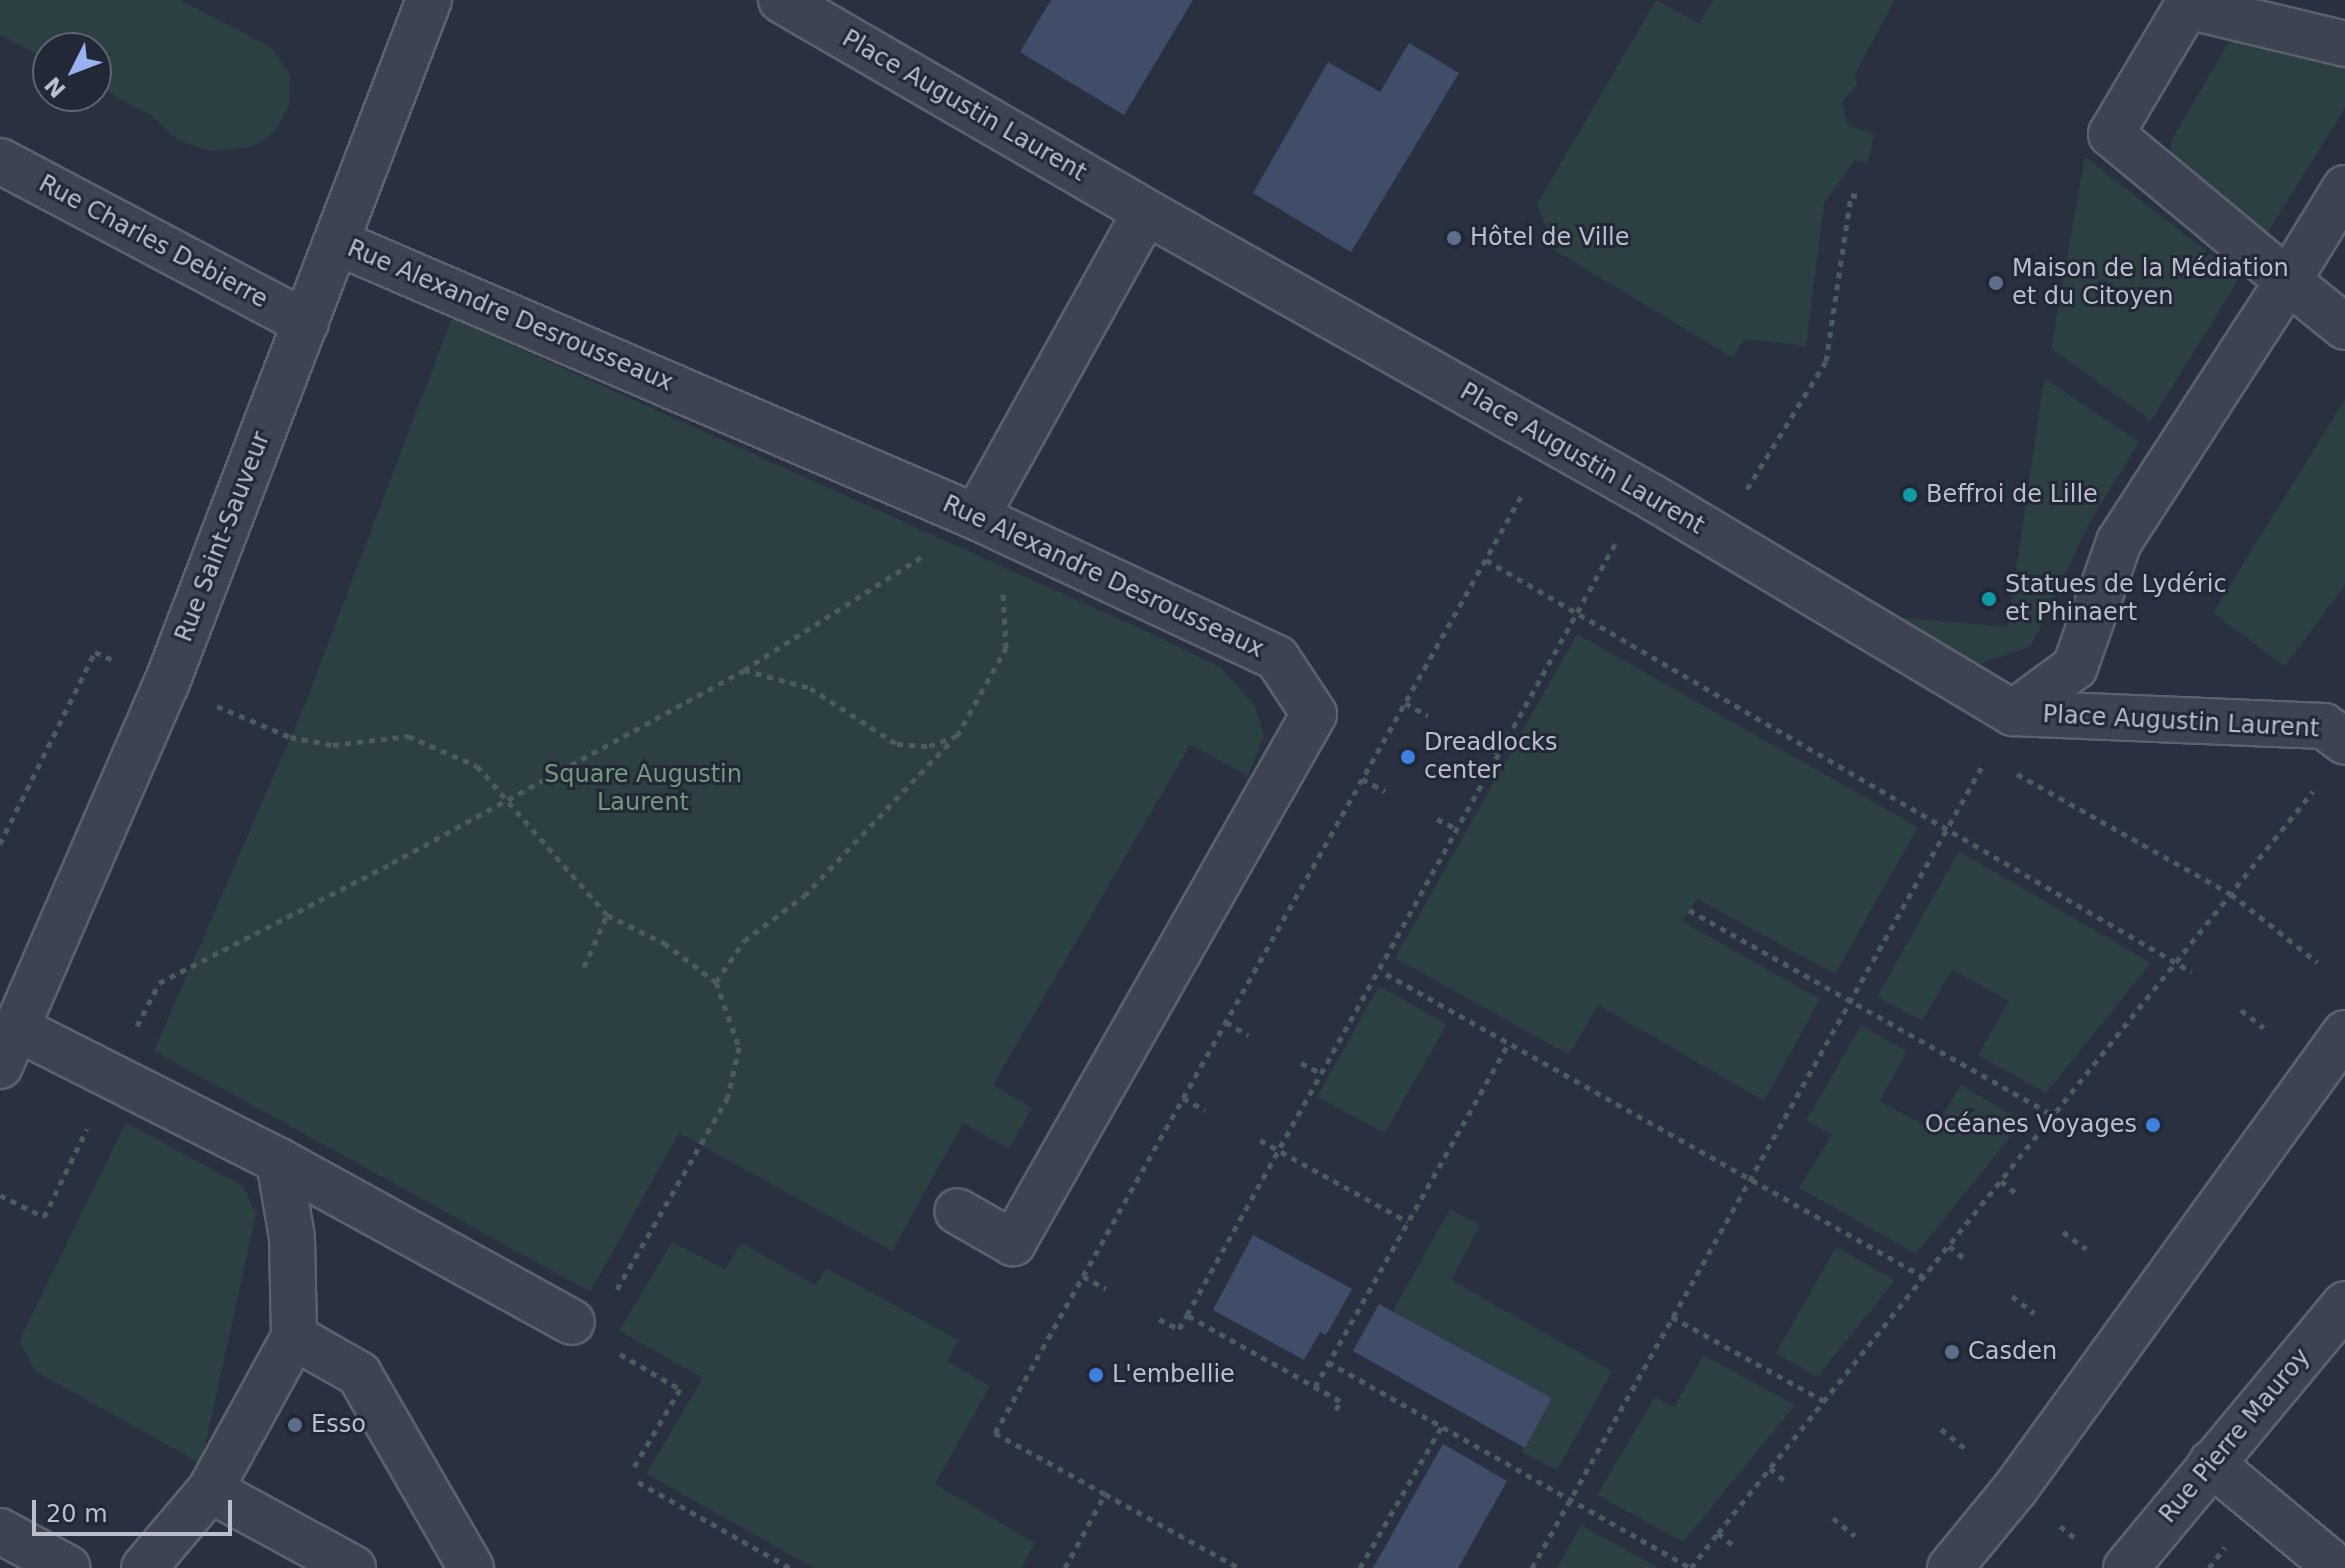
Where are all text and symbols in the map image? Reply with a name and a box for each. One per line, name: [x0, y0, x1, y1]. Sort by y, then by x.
street label: Place Augustin Laurent: [837, 24, 1091, 188]
north arrow: [32, 32, 112, 112]
text: N: [40, 72, 71, 102]
street label: Rue Charles Debierre: [34, 169, 272, 315]
place label: Hôtel de Ville: [1470, 224, 1629, 252]
marker: Hôtel de Ville: [1445, 229, 1463, 247]
street label: Rue Alexandre Desrousseaux: [343, 234, 677, 398]
place label: Maison de la Médiation et du Citoyen: [2012, 255, 2289, 311]
marker: Maison de la Médiation et du Citoyen: [1987, 274, 2005, 292]
street label: Place Augustin Laurent: [1455, 377, 1709, 541]
street label: Rue Saint-Sauveur: [170, 428, 276, 646]
place label: Beffroi de Lille: [1926, 481, 2098, 509]
marker: Beffroi de Lille: [1901, 486, 1919, 504]
street label: Rue Alexandre Desrousseaux: [938, 490, 1268, 664]
place label: Statues de Lydéric et Phinaert: [2005, 571, 2227, 627]
marker: Statues de Lydéric et Phinaert: [1980, 590, 1998, 608]
street label: Place Augustin Laurent: [2042, 700, 2320, 744]
place label: Dreadlocks center: [1424, 729, 1557, 785]
marker: Dreadlocks center: [1399, 748, 1417, 766]
park label: Square Augustin Laurent: [544, 761, 742, 817]
place label: Océanes Voyages: [1925, 1111, 2137, 1139]
marker: Océanes Voyages: [2144, 1116, 2162, 1134]
place label: Casden: [1968, 1338, 2057, 1366]
marker: Casden: [1943, 1343, 1961, 1361]
street label: Rue Pierre Mauroy: [2154, 1343, 2316, 1529]
place label: L'embellie: [1112, 1361, 1235, 1389]
marker: L'embellie: [1087, 1366, 1105, 1384]
place label: Esso: [311, 1411, 366, 1439]
marker: Esso: [286, 1416, 304, 1434]
scale bar: [36, 1484, 236, 1534]
text: 20 m: [46, 1500, 108, 1528]

